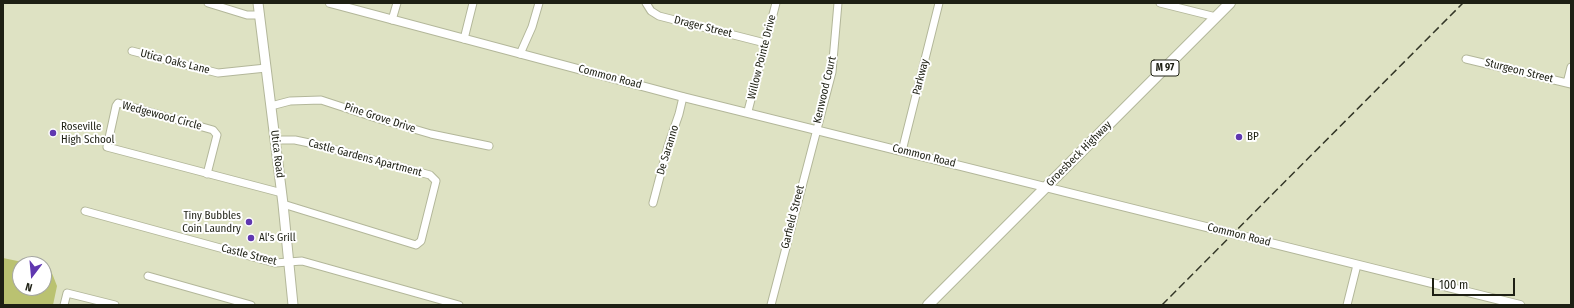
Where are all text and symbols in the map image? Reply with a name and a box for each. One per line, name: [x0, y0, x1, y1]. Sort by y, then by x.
street label: Drager Street: [673, 13, 733, 41]
street label: Willow Pointe Drive: [745, 13, 779, 101]
street label: Utica Oaks Lane: [139, 47, 211, 77]
street label: Kenwood Court: [811, 55, 839, 125]
street label: Sturgeon Street: [1483, 56, 1555, 86]
street label: Parkway: [910, 58, 932, 96]
road number: M 97: [1151, 60, 1179, 76]
street label: Common Road: [577, 62, 643, 92]
street label: Wedgewood Circle: [121, 99, 203, 133]
street label: Pine Grove Drive: [343, 100, 417, 136]
street label: Groesbeck Highway: [1044, 119, 1114, 189]
place label: Roseville High School: [61, 120, 114, 146]
street label: De Saranno: [654, 123, 682, 177]
marker: Roseville High School: [48, 128, 58, 138]
street label: Utica Road: [268, 129, 286, 179]
place label: BP: [1247, 130, 1259, 144]
marker: BP: [1234, 132, 1244, 142]
street label: Castle Gardens Apartment: [307, 136, 423, 180]
street label: Common Road: [891, 142, 957, 170]
street label: Garfield Street: [779, 184, 807, 250]
place label: Tiny Bubbles Coin Laundry: [182, 209, 241, 235]
marker: Tiny Bubbles Coin Laundry: [244, 217, 254, 227]
street label: Common Road: [1206, 221, 1272, 249]
place label: Al's Grill: [259, 231, 296, 245]
marker: Al's Grill: [246, 233, 256, 243]
street label: Castle Street: [220, 242, 278, 268]
north arrow: [12, 256, 52, 296]
scale bar: [1434, 270, 1517, 296]
text: 100 m: [1439, 278, 1468, 292]
text: N: [24, 280, 34, 294]

